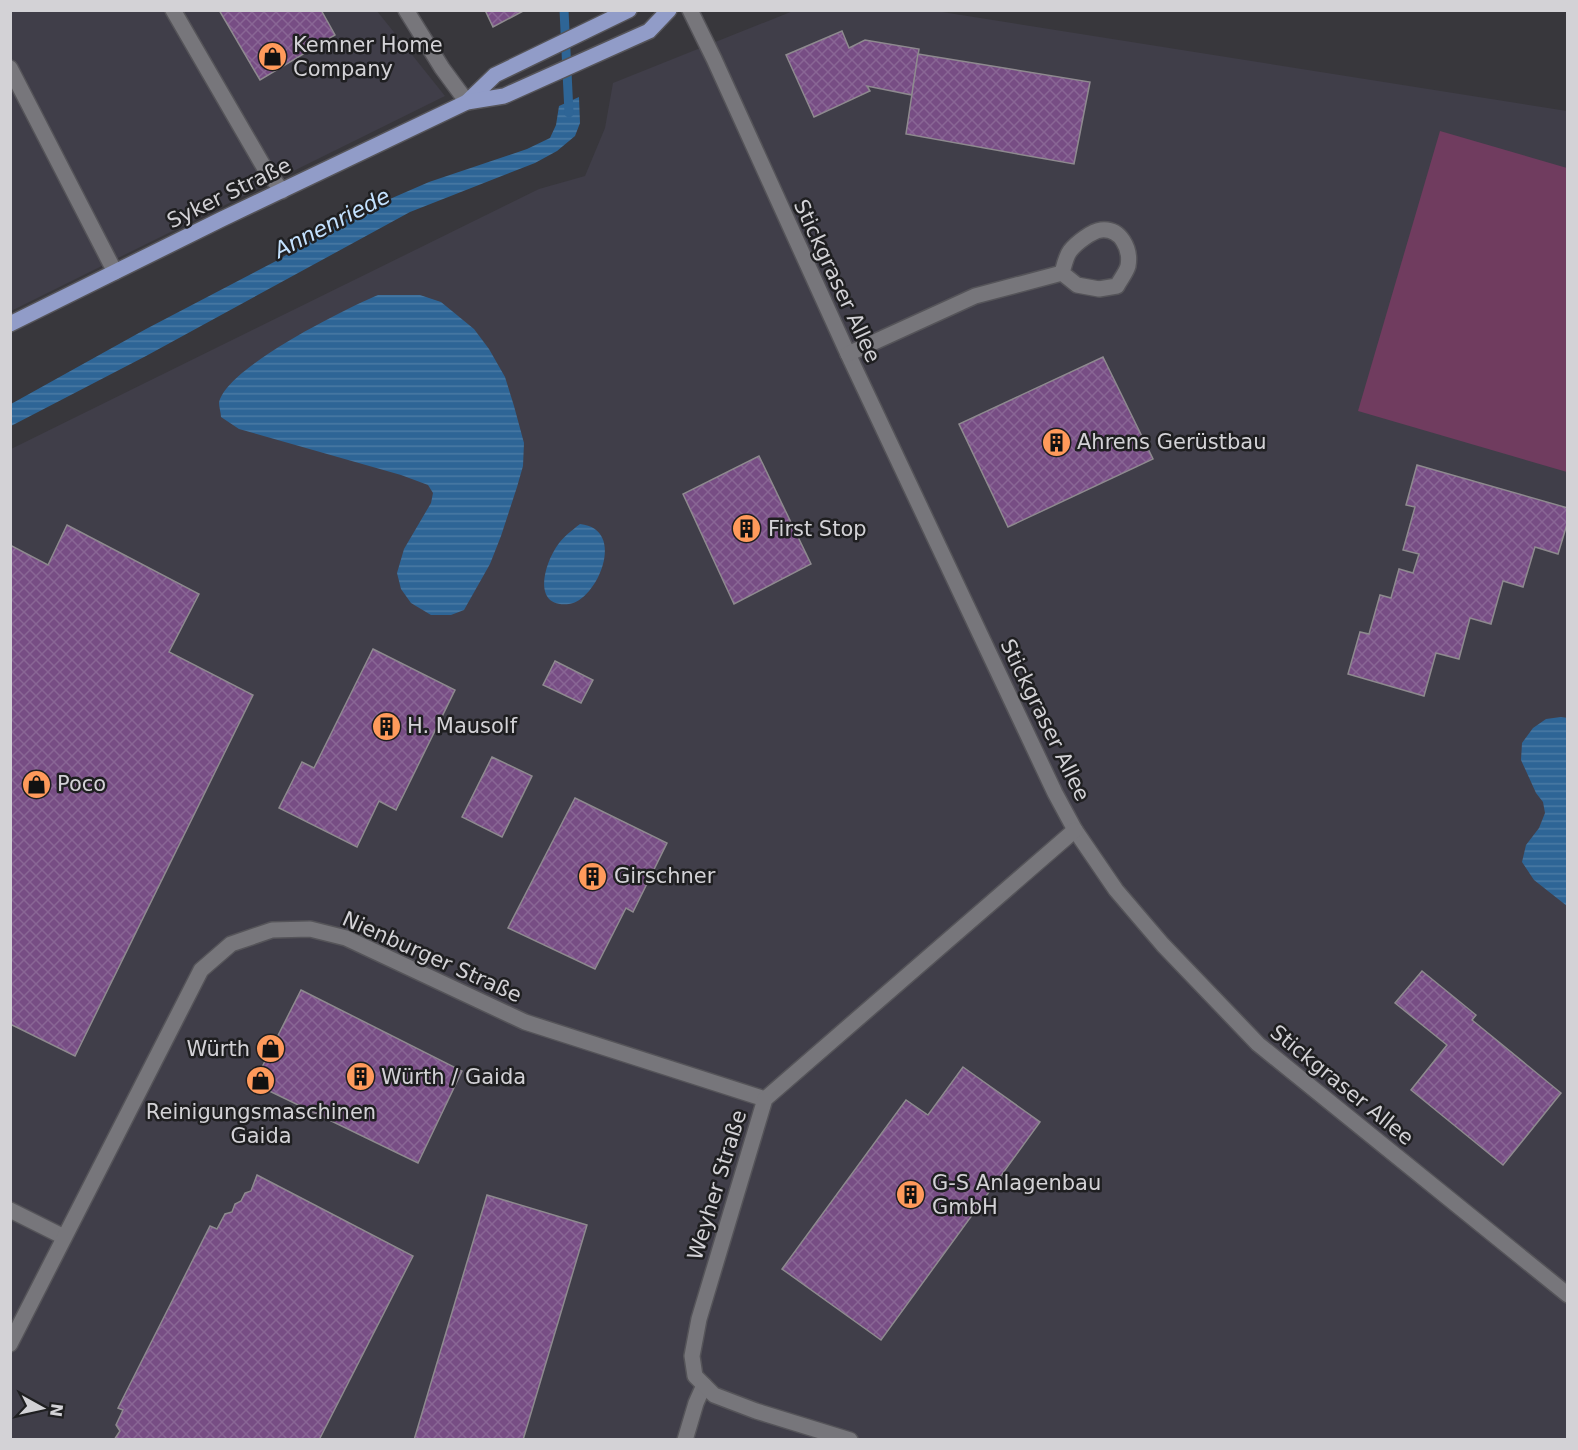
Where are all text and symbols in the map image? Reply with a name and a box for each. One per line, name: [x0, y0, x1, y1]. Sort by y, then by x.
place label: Kemner Home Company: [293, 33, 443, 81]
shop icon: Kemner Home Company: [256, 41, 288, 73]
street label: Syker Straße: [163, 153, 295, 233]
water label: Annenriede: [268, 183, 394, 264]
street label: Stickgraser Allee: [789, 196, 885, 366]
building icon: Ahrens Gerüstbau: [1040, 426, 1072, 458]
place label: Ahrens Gerüstbau: [1077, 430, 1267, 454]
building icon: First Stop: [731, 513, 763, 545]
place label: First Stop: [768, 517, 867, 541]
street label: Stickgraser Allee: [995, 635, 1095, 805]
building icon: H. Mausolf: [370, 710, 402, 742]
place label: H. Mausolf: [407, 714, 518, 738]
shop icon: Poco: [20, 768, 52, 800]
place label: Poco: [57, 772, 106, 796]
building icon: Girschner: [577, 860, 609, 892]
place label: Girschner: [614, 864, 716, 888]
street label: Nienburger Straße: [339, 907, 525, 1007]
street label: Stickgraser Allee: [1266, 1020, 1418, 1150]
shop icon: Würth: [255, 1033, 287, 1065]
place label: Würth: [186, 1037, 250, 1061]
building icon: Würth / Gaida: [344, 1061, 376, 1093]
shop icon: Reinigungsmaschinen Gaida: [245, 1065, 277, 1097]
place label: Würth / Gaida: [381, 1065, 526, 1089]
place label: Reinigungsmaschinen Gaida: [146, 1100, 376, 1148]
street label: Weyher Straße: [683, 1107, 751, 1263]
place label: G-S Anlagenbau GmbH: [932, 1171, 1101, 1219]
building icon: G-S Anlagenbau GmbH: [895, 1179, 927, 1211]
north arrow: [12, 1378, 72, 1438]
text: N: [46, 1402, 67, 1418]

